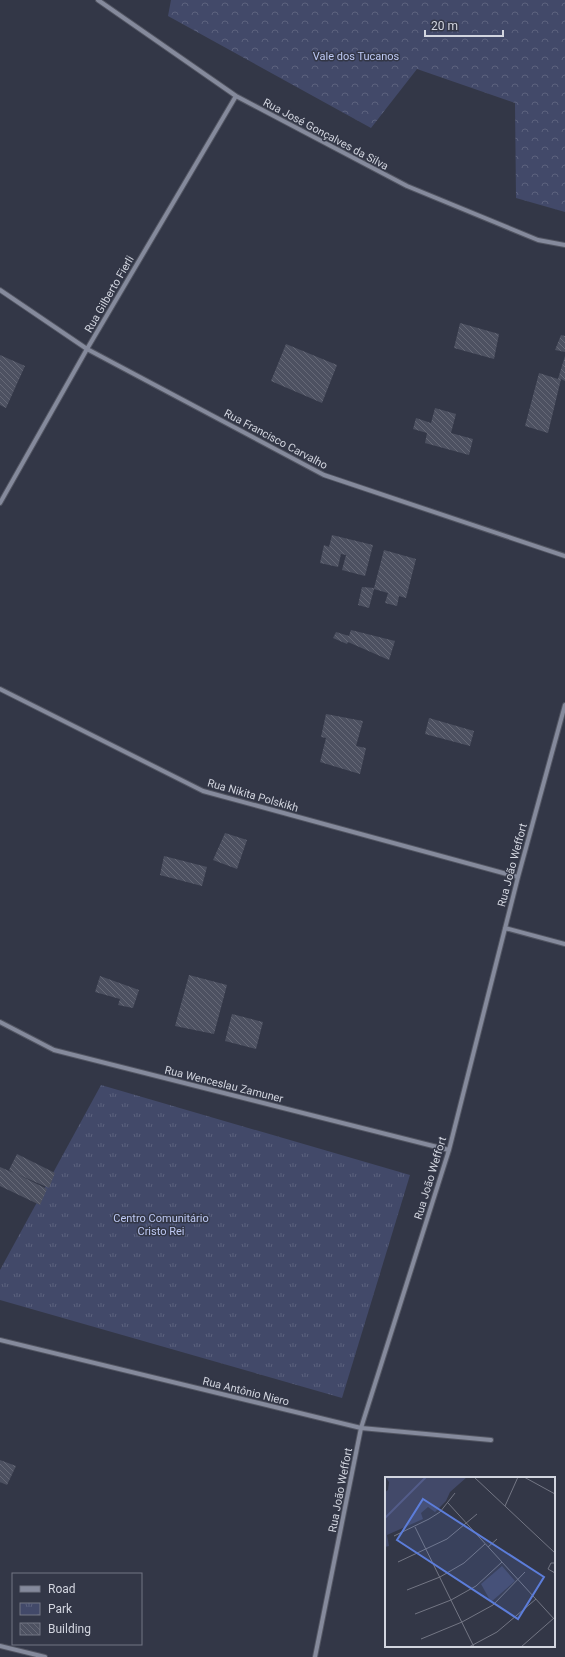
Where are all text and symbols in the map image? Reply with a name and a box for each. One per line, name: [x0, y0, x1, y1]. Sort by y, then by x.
scale bar: [425, 12, 503, 38]
text: 20 m: [431, 19, 458, 33]
park label: Vale dos Tucanos: [313, 50, 400, 63]
street label: Rua José Gonçalves da Silva: [261, 96, 391, 173]
street label: Rua Gilberto Fierli: [82, 254, 137, 335]
street label: Rua Francisco Carvalho: [222, 407, 330, 472]
street label: Rua Nikita Polskikh: [206, 776, 300, 815]
street label: Rua João Weffort: [495, 822, 530, 908]
street label: Rua Wenceslau Zamuner: [163, 1063, 285, 1106]
street label: Rua João Weffort: [412, 1135, 449, 1221]
park label: Centro Comunitário Cristo Rei: [113, 1212, 209, 1238]
street label: Rua Antônio Niero: [201, 1374, 290, 1409]
street label: Rua João Weffort: [326, 1446, 355, 1533]
inset map: [385, 1477, 555, 1647]
legend: [12, 1573, 142, 1645]
text: Road: [48, 1582, 76, 1596]
text: Park: [48, 1602, 73, 1616]
text: Building: [48, 1622, 91, 1636]

